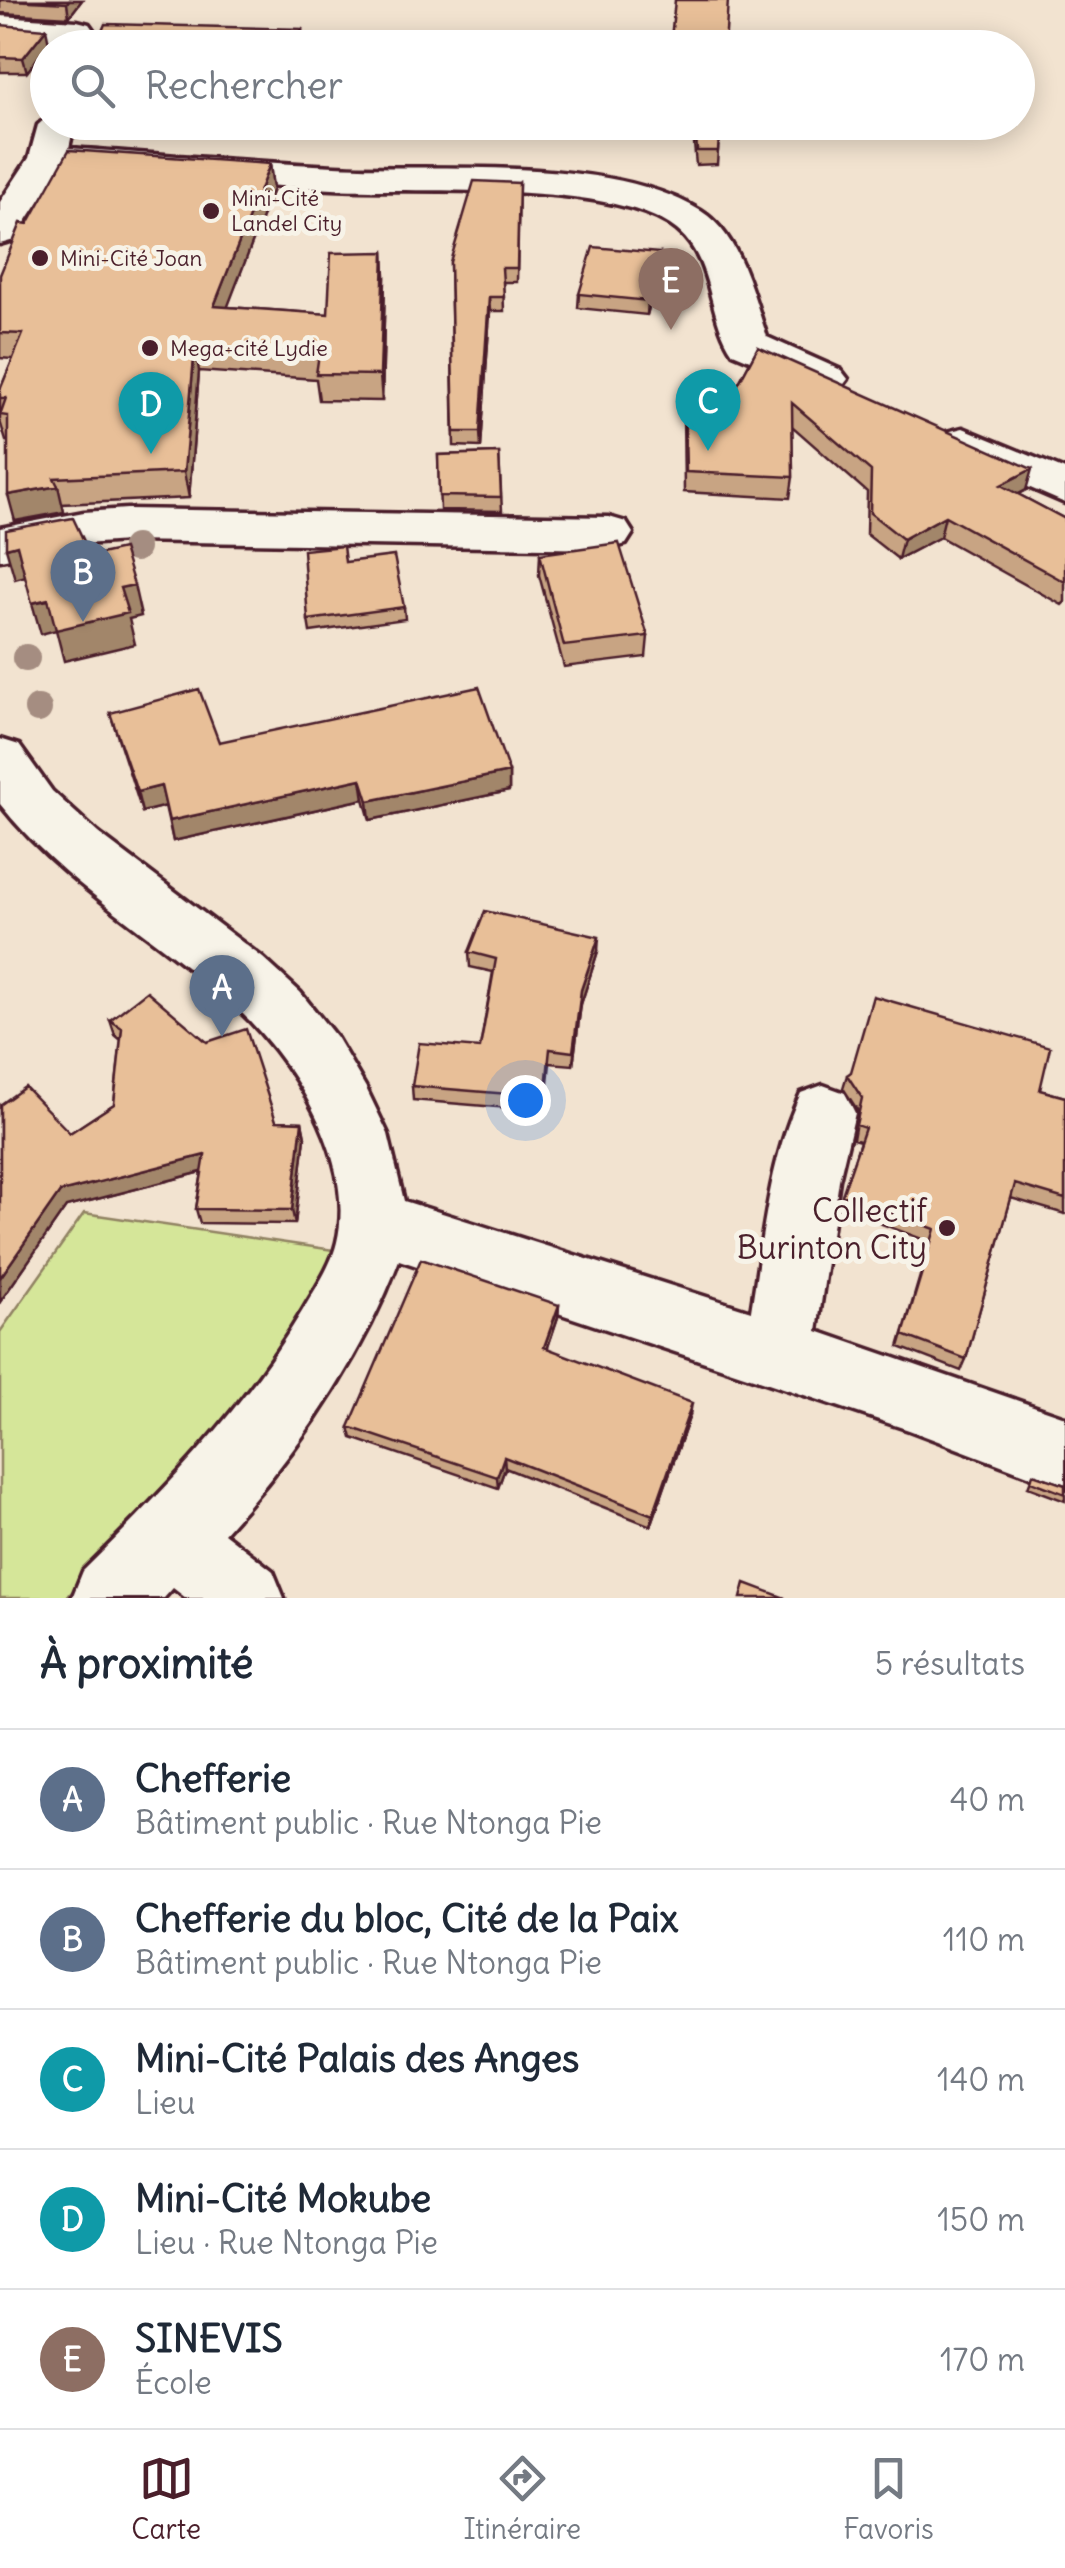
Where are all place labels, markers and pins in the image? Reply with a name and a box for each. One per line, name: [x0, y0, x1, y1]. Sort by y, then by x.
place label: Mini-Cité Landel City: [231, 184, 342, 237]
marker: Mini-Cité Landel City: [200, 200, 222, 222]
place label: Mini-Cité Joan: [60, 244, 202, 272]
marker: Mini-Cité Joan: [29, 247, 51, 269]
pin: E: [638, 248, 704, 330]
place label: Mega-cité Lydie: [170, 334, 328, 362]
marker: Mega-cité Lydie: [139, 337, 161, 359]
pin: C: [676, 368, 740, 451]
pin: D: [118, 372, 184, 454]
pin: B: [51, 540, 116, 622]
pin: A: [190, 954, 254, 1037]
place label: Collectif Burinton City: [737, 1190, 928, 1268]
marker: Collectif Burinton City: [936, 1217, 958, 1239]

